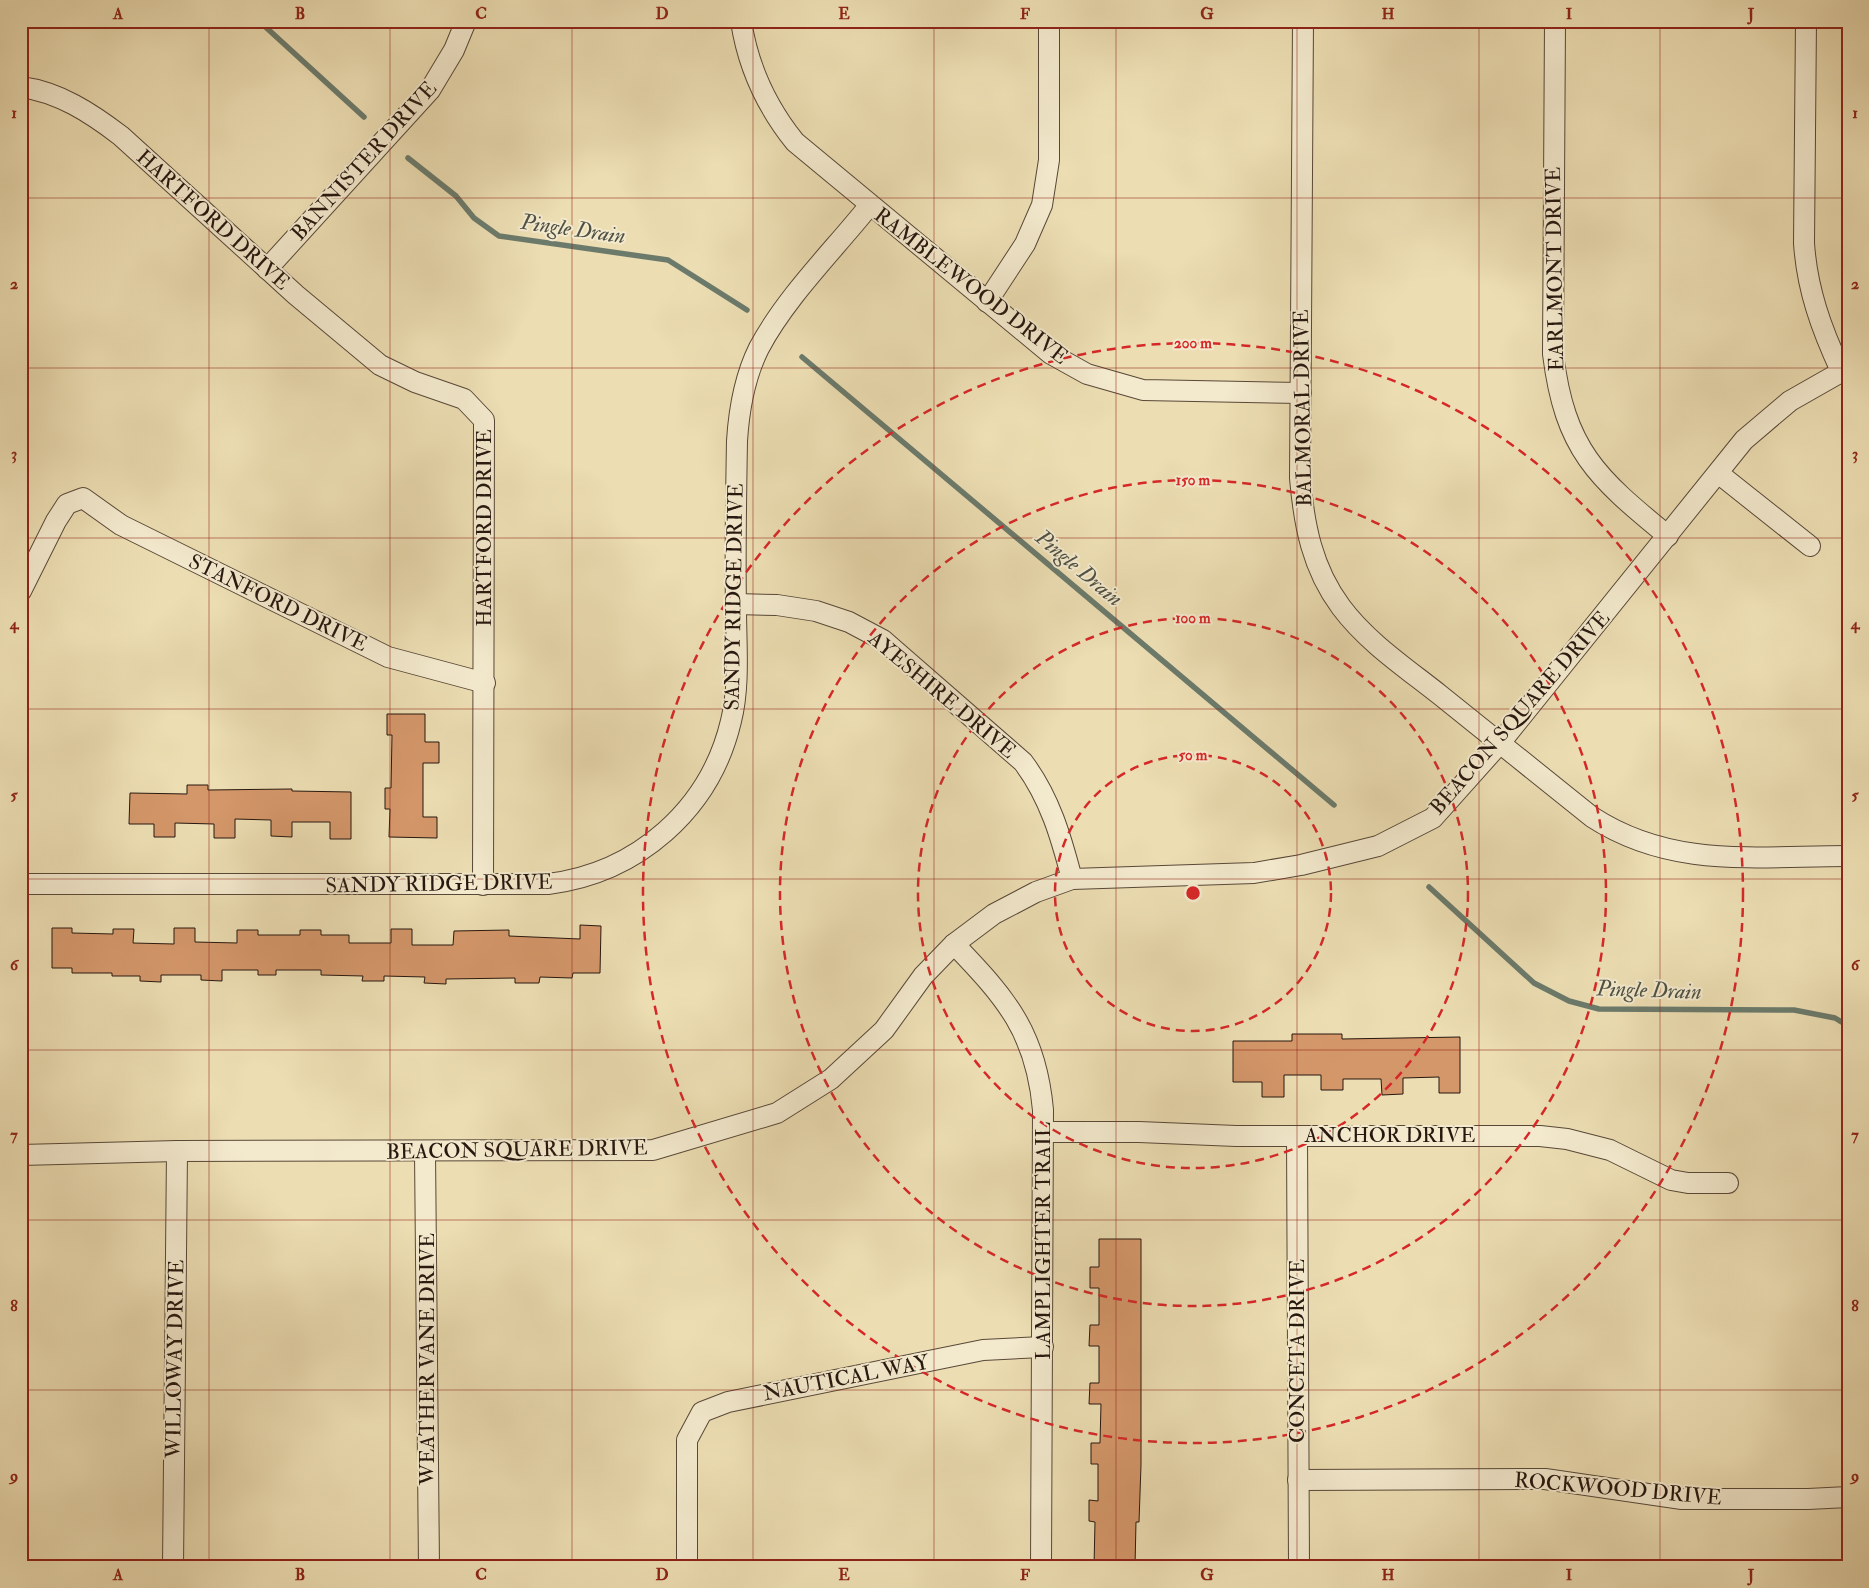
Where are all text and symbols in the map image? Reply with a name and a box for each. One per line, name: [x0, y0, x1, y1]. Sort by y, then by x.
text: A: [112, 4, 124, 24]
text: B: [295, 4, 305, 24]
text: C: [475, 4, 487, 24]
text: D: [655, 4, 669, 24]
text: E: [838, 4, 850, 24]
text: F: [1020, 4, 1030, 24]
text: G: [1200, 4, 1214, 24]
text: H: [1381, 4, 1395, 24]
text: I: [1566, 4, 1573, 24]
text: J: [1747, 4, 1755, 25]
street label: BANNISTER DRIVE: [285, 76, 443, 246]
text: 1: [11, 103, 17, 123]
text: 1: [1852, 103, 1858, 123]
street label: HARTFORD DRIVE: [131, 144, 295, 296]
street label: EARLMONT DRIVE: [1540, 166, 1570, 372]
street label: RAMBLEWOOD DRIVE: [868, 202, 1074, 370]
water label: Pingle Drain: [518, 208, 627, 250]
text: 2: [10, 274, 18, 294]
text: 2: [1851, 274, 1859, 294]
street label: BALMORAL DRIVE: [1288, 309, 1318, 507]
text: 200 m: [1174, 334, 1212, 353]
street label: HARTFORD DRIVE: [471, 429, 498, 627]
text: 3: [11, 444, 17, 464]
text: 3: [1852, 444, 1858, 464]
text: 150 m: [1176, 471, 1210, 490]
street label: SANDY RIDGE DRIVE: [719, 483, 749, 711]
water label: Pingle Drain: [1029, 523, 1128, 613]
street label: STANFORD DRIVE: [184, 548, 372, 658]
street label: BEACON SQUARE DRIVE: [1424, 605, 1616, 821]
text: 100 m: [1175, 609, 1211, 628]
text: 4: [9, 614, 20, 634]
text: 4: [1850, 614, 1861, 634]
street label: AYESHIRE DRIVE: [862, 625, 1021, 765]
text: 50 m: [1179, 746, 1208, 765]
text: 5: [10, 785, 18, 805]
text: 5: [1851, 785, 1859, 805]
street label: SANDY RIDGE DRIVE: [325, 869, 553, 899]
centre of rings: [1184, 884, 1202, 902]
text: 6: [10, 955, 20, 975]
text: 6: [1851, 955, 1861, 975]
water label: Pingle Drain: [1595, 974, 1702, 1006]
street label: LAMPLIGHTER TRAIL: [1030, 1122, 1057, 1360]
street label: ANCHOR DRIVE: [1304, 1122, 1475, 1149]
text: 7: [10, 1125, 18, 1145]
text: 7: [1851, 1125, 1859, 1145]
street label: BEACON SQUARE DRIVE: [386, 1134, 648, 1166]
street label: WEATHER VANE DRIVE: [414, 1233, 441, 1486]
street label: WILLOWAY DRIVE: [160, 1259, 190, 1460]
street label: CONCETA DRIVE: [1284, 1259, 1311, 1443]
text: 8: [10, 1296, 18, 1316]
text: 8: [1851, 1296, 1859, 1316]
street label: NAUTICAL WAY: [761, 1349, 932, 1407]
text: 9: [8, 1466, 18, 1486]
street label: ROCKWOOD DRIVE: [1513, 1466, 1723, 1512]
text: 9: [1849, 1466, 1859, 1486]
text: A: [112, 1565, 124, 1585]
text: B: [295, 1565, 305, 1585]
text: C: [475, 1565, 487, 1585]
text: D: [655, 1565, 669, 1585]
text: E: [838, 1565, 850, 1585]
text: F: [1020, 1565, 1030, 1585]
text: G: [1200, 1565, 1214, 1585]
text: H: [1381, 1565, 1395, 1585]
text: I: [1566, 1565, 1573, 1585]
text: J: [1747, 1565, 1755, 1586]

